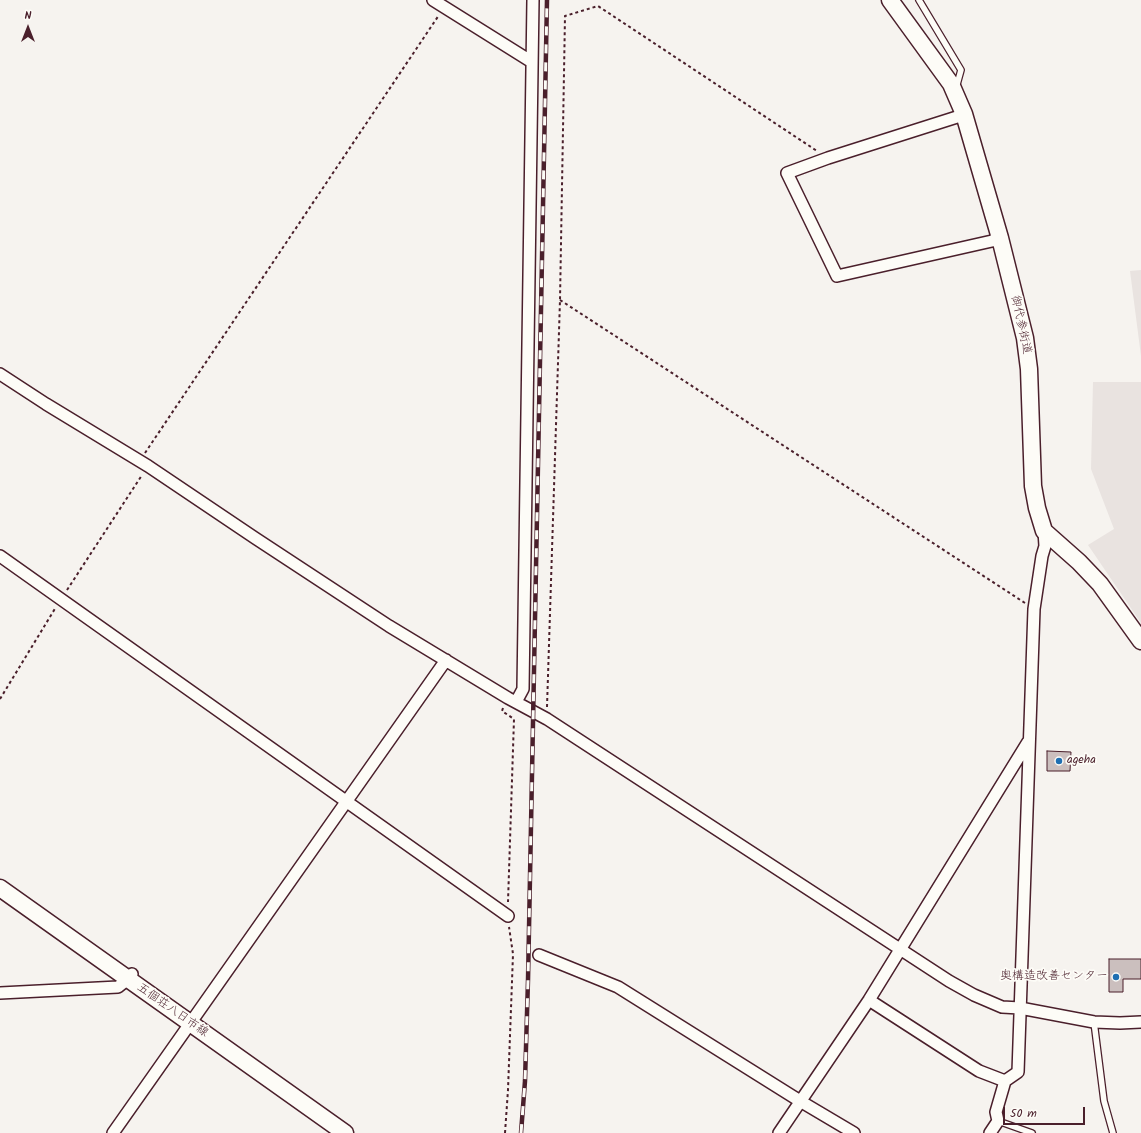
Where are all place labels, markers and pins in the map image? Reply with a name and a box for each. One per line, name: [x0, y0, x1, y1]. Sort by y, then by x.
place label: ageha: [1067, 754, 1096, 768]
marker: ageha: [1054, 756, 1064, 766]
place label: 奥構造改善センター: [1000, 970, 1108, 984]
marker: 奥構造改善センター: [1111, 972, 1121, 982]

